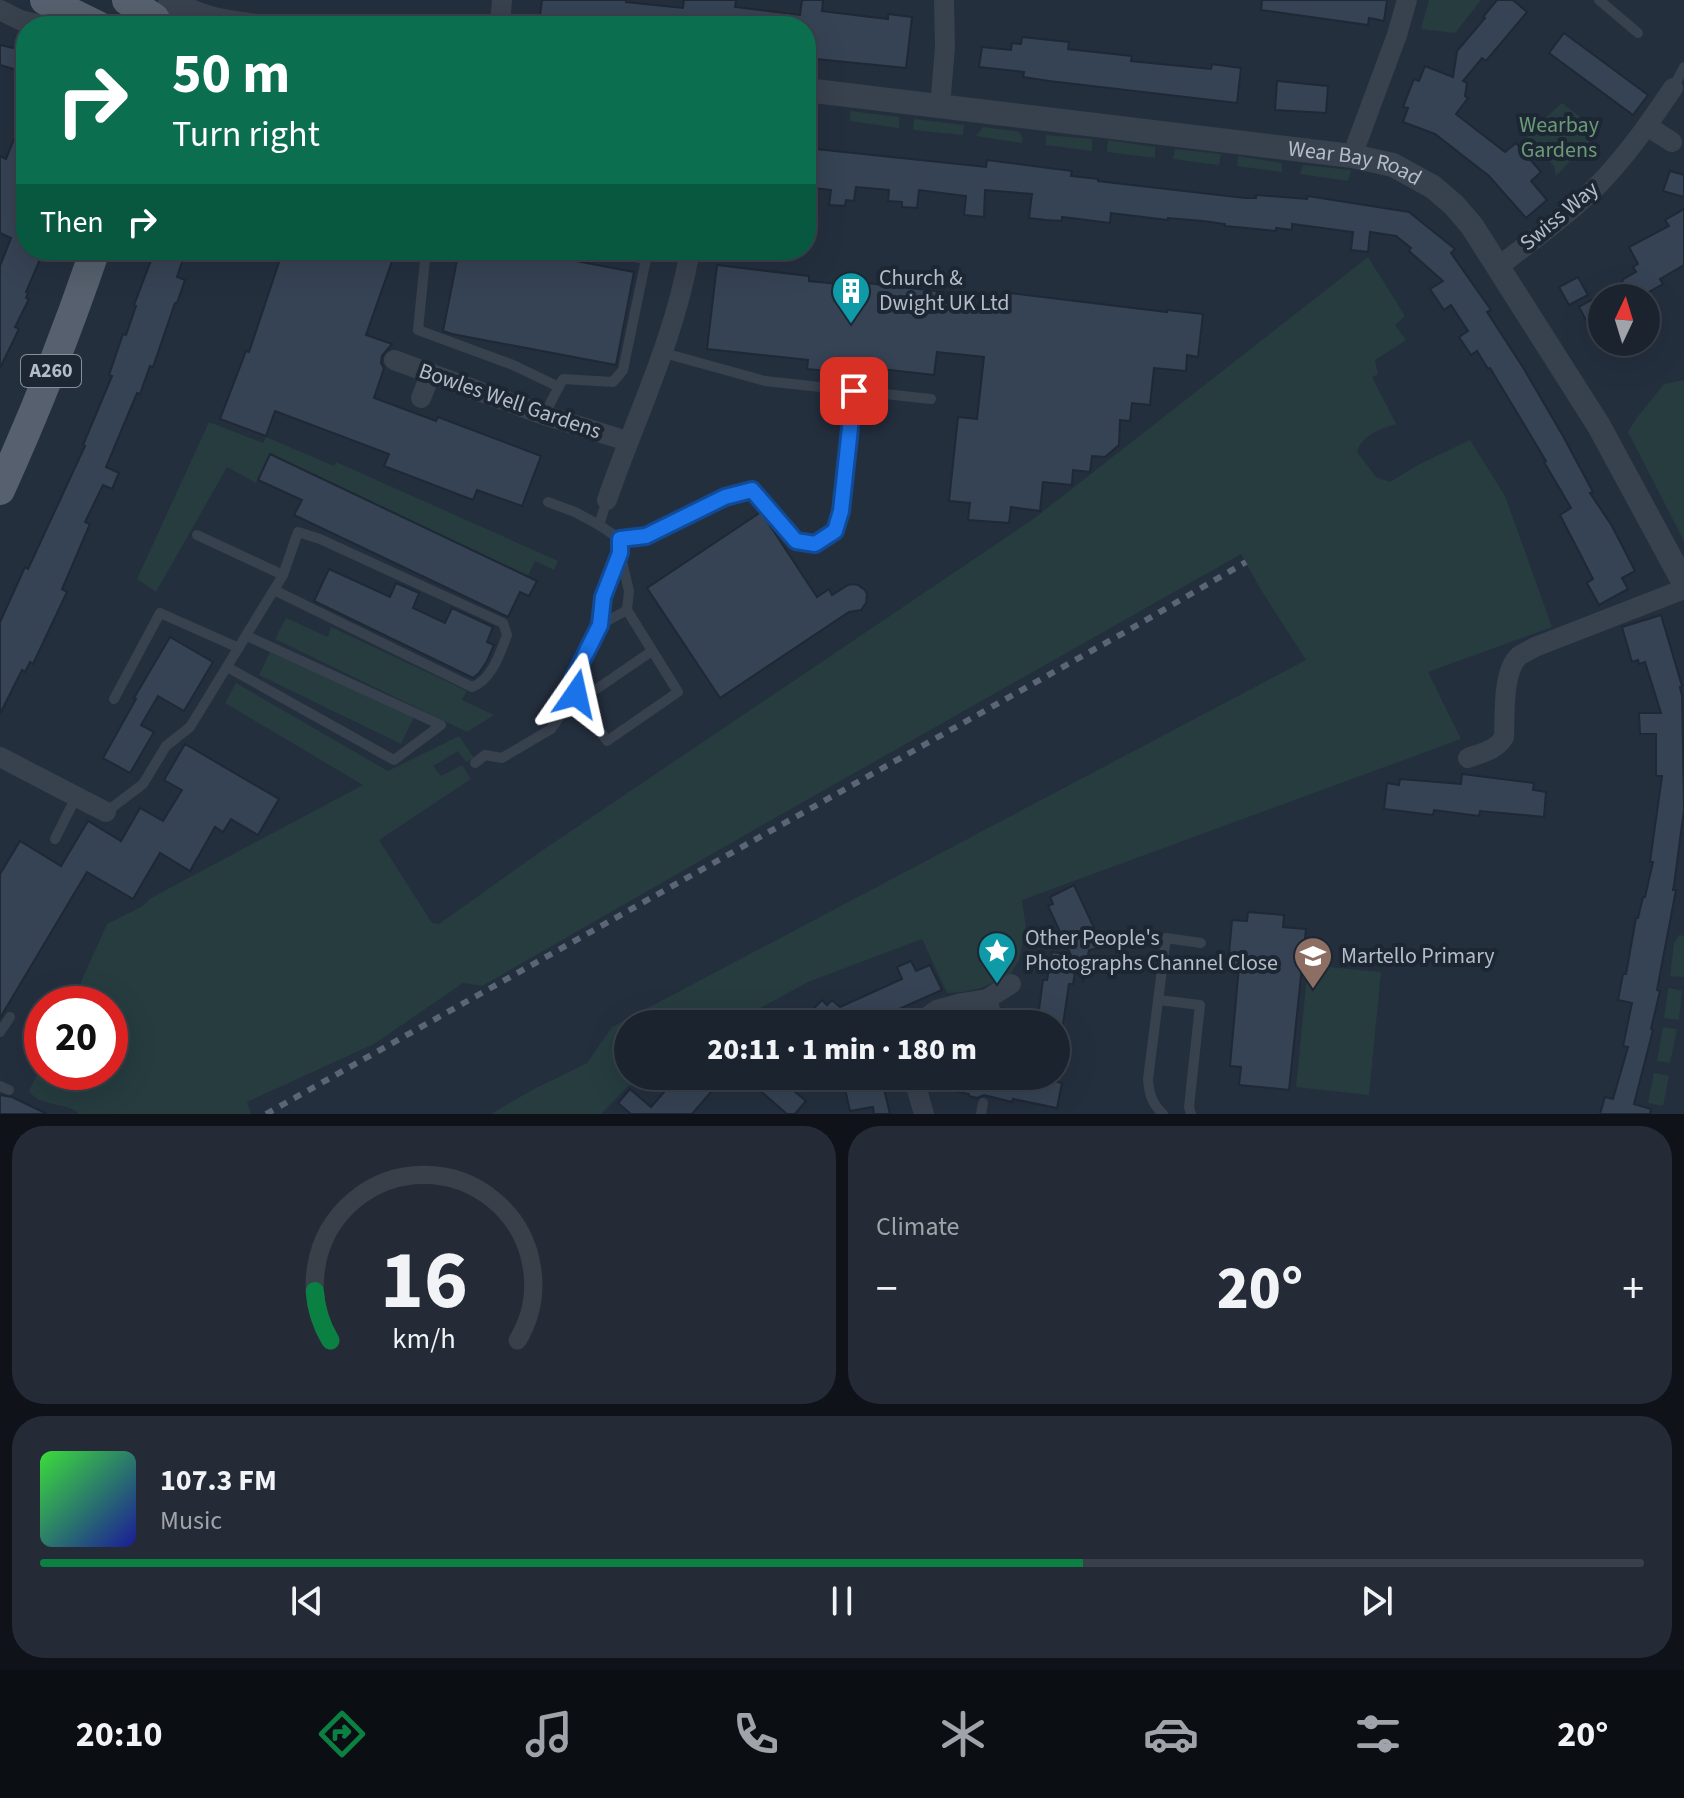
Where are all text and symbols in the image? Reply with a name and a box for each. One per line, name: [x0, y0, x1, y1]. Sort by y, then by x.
text: 50 m: [172, 35, 290, 114]
icon: right: [40, 48, 144, 152]
text: Turn right: [172, 109, 320, 160]
park label: Wearbay Gardens: [1519, 109, 1600, 166]
street label: Wear Bay Road: [1286, 132, 1427, 194]
street label: Swiss Way: [1513, 173, 1606, 259]
icon: right: [120, 200, 164, 244]
text: Then: [40, 201, 104, 244]
place label: Church & Dwight UK Ltd: [879, 262, 1010, 319]
building icon: Church & Dwight UK Ltd: [830, 270, 872, 325]
north arrow: [1588, 284, 1660, 356]
map controls: [1588, 284, 1660, 356]
road number: A260: [21, 355, 81, 387]
street label: Bowles Well Gardens: [414, 355, 606, 447]
pin: [820, 357, 888, 425]
icon: arrive: [832, 369, 876, 413]
position arrow: [534, 652, 618, 736]
place label: Other People's Photographs Channel Close: [1025, 922, 1278, 979]
place icon: Other People's Photographs Channel Close: [976, 930, 1018, 985]
school or university icon: Martello Primary: [1292, 935, 1334, 990]
place label: Martello Primary: [1341, 940, 1495, 972]
speed limit sign: 20: [24, 986, 128, 1090]
text: 20:11 · 1 min · 180 m: [707, 1028, 977, 1071]
text: Climate: [876, 1208, 960, 1245]
text: 16: [380, 1222, 468, 1340]
text: 20°: [1217, 1247, 1303, 1332]
text: −: [876, 1258, 898, 1321]
text: +: [1622, 1258, 1644, 1321]
text: km/h: [392, 1319, 456, 1359]
text: 107.3 FM: [160, 1459, 277, 1502]
text: Music: [160, 1502, 222, 1539]
icon: previous: [285, 1579, 329, 1623]
icon: pause: [820, 1579, 864, 1623]
icon: next: [1355, 1579, 1399, 1623]
icon: directions: [314, 1706, 370, 1762]
icon: music: [521, 1706, 577, 1762]
icon: phone: [728, 1706, 784, 1762]
icon: climate: [935, 1706, 991, 1762]
icon: car: [1143, 1706, 1199, 1762]
icon: filters: [1350, 1706, 1406, 1762]
text: 20:10: [76, 1709, 162, 1760]
text: 20°: [1557, 1709, 1608, 1760]

